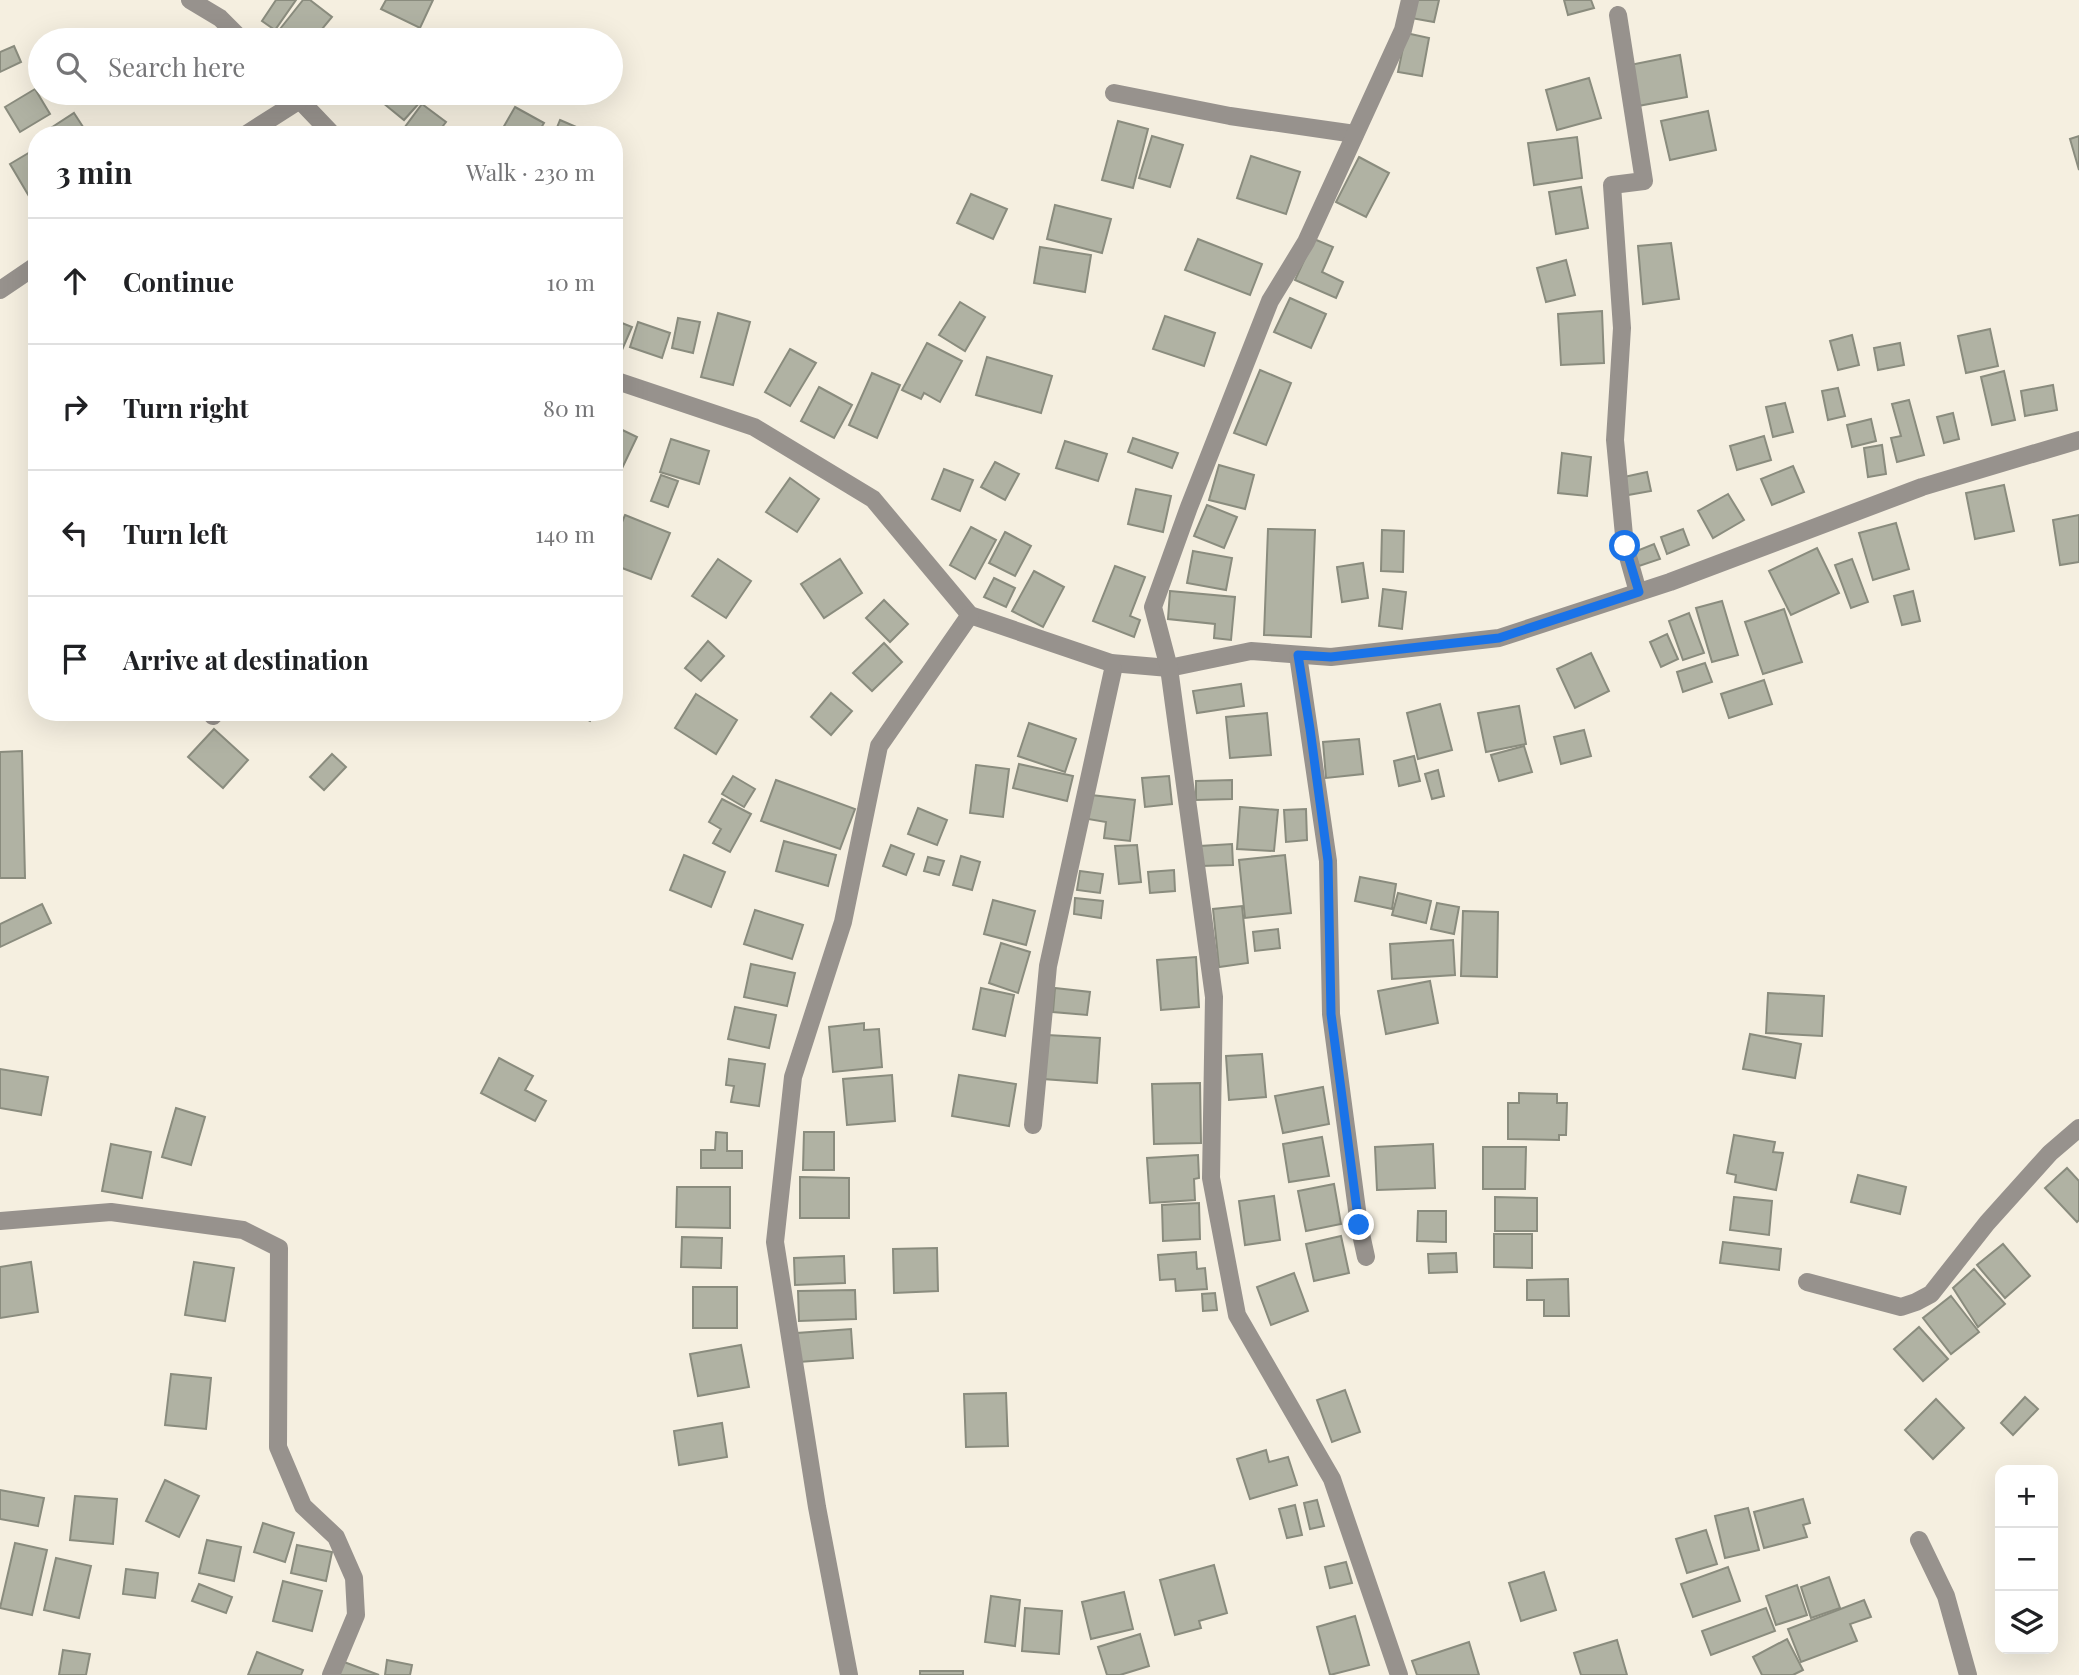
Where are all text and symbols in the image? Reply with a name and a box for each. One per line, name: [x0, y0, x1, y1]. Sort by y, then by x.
search box: [28, 28, 623, 105]
icon: search: [52, 48, 90, 86]
text: Search here: [108, 49, 245, 84]
text: 3 min: [56, 152, 132, 192]
text: Walk · 230 m: [466, 156, 595, 187]
icon: ahead: [56, 262, 94, 300]
text: Continue: [123, 264, 234, 299]
text: 10 m: [547, 266, 595, 297]
icon: right: [56, 388, 94, 426]
text: Turn right: [123, 390, 249, 425]
text: 80 m: [543, 392, 595, 423]
icon: left: [56, 514, 94, 552]
text: Turn left: [123, 516, 228, 551]
text: 140 m: [535, 518, 595, 549]
route start: [1609, 530, 1640, 561]
icon: arrive: [56, 640, 94, 678]
text: Arrive at destination: [123, 642, 369, 677]
route end: [1343, 1209, 1374, 1240]
map controls: [1995, 1465, 2058, 1654]
button: +: [1995, 1465, 2058, 1528]
button: −: [1995, 1528, 2058, 1591]
button: layers: [1995, 1591, 2058, 1654]

